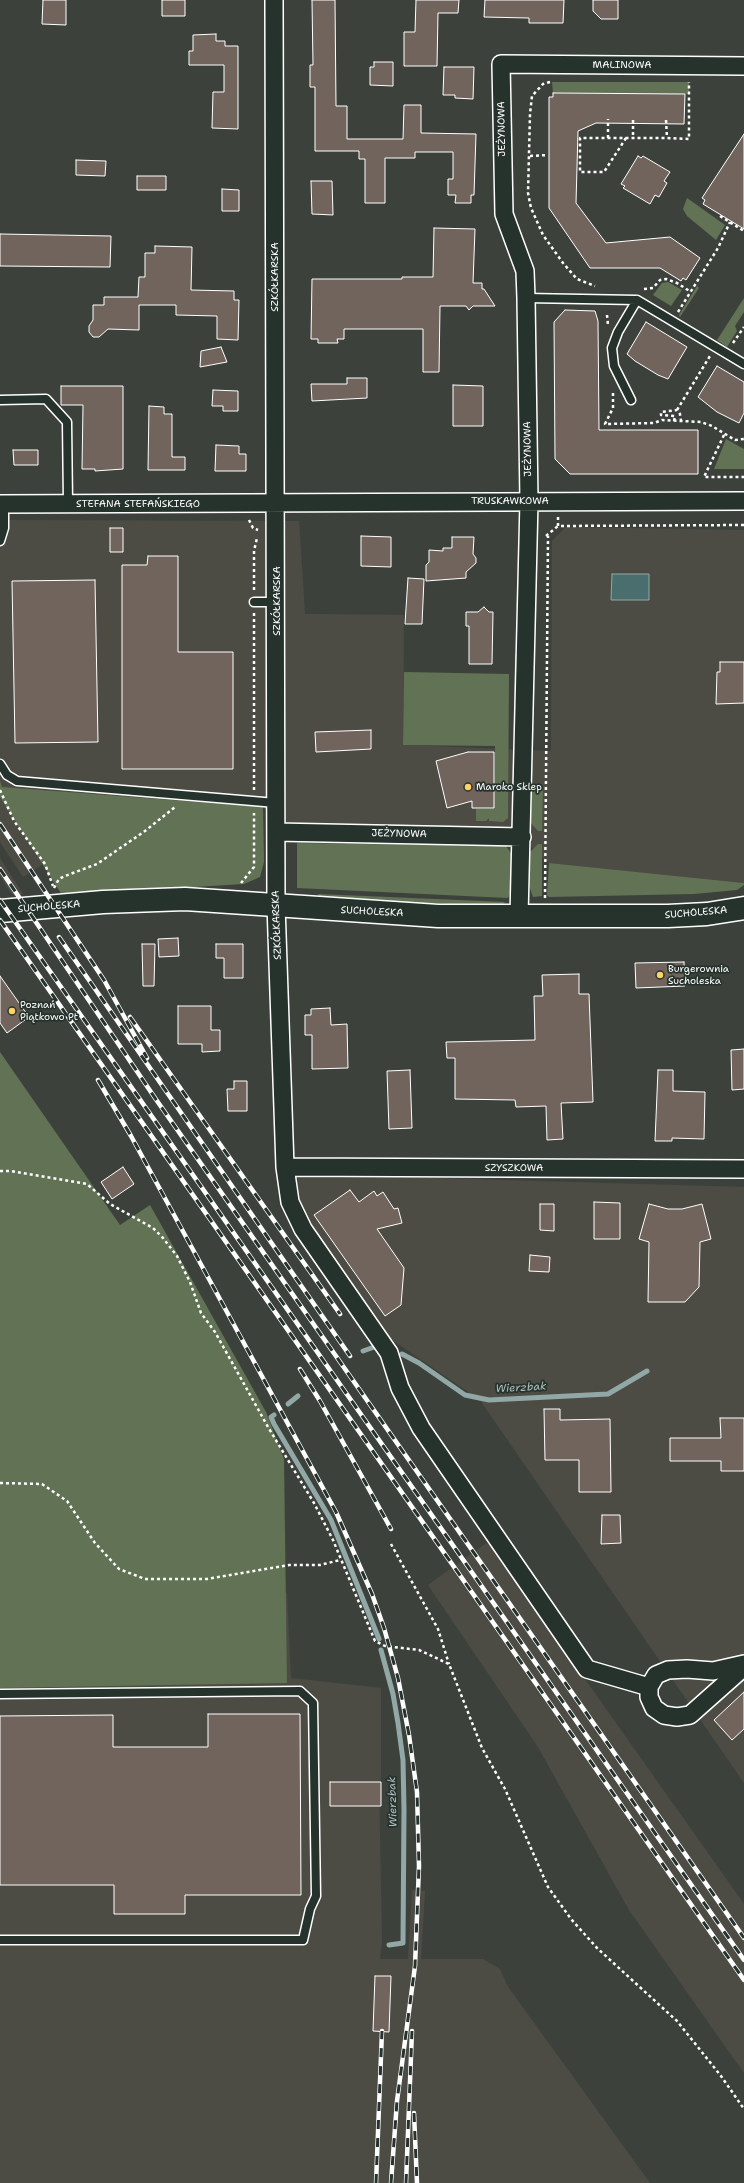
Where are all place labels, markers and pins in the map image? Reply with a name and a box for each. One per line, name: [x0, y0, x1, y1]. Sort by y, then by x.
place label: Maroko Sklep: [476, 781, 542, 793]
marker: Maroko Sklep: [463, 782, 473, 792]
place label: Burgerownia Sucholeska: [668, 963, 729, 986]
marker: Burgerownia Sucholeska: [655, 970, 665, 980]
place label: Poznań Piątkowo Pt: [20, 999, 78, 1022]
marker: Poznań Piątkowo Pt: [7, 1006, 17, 1016]

